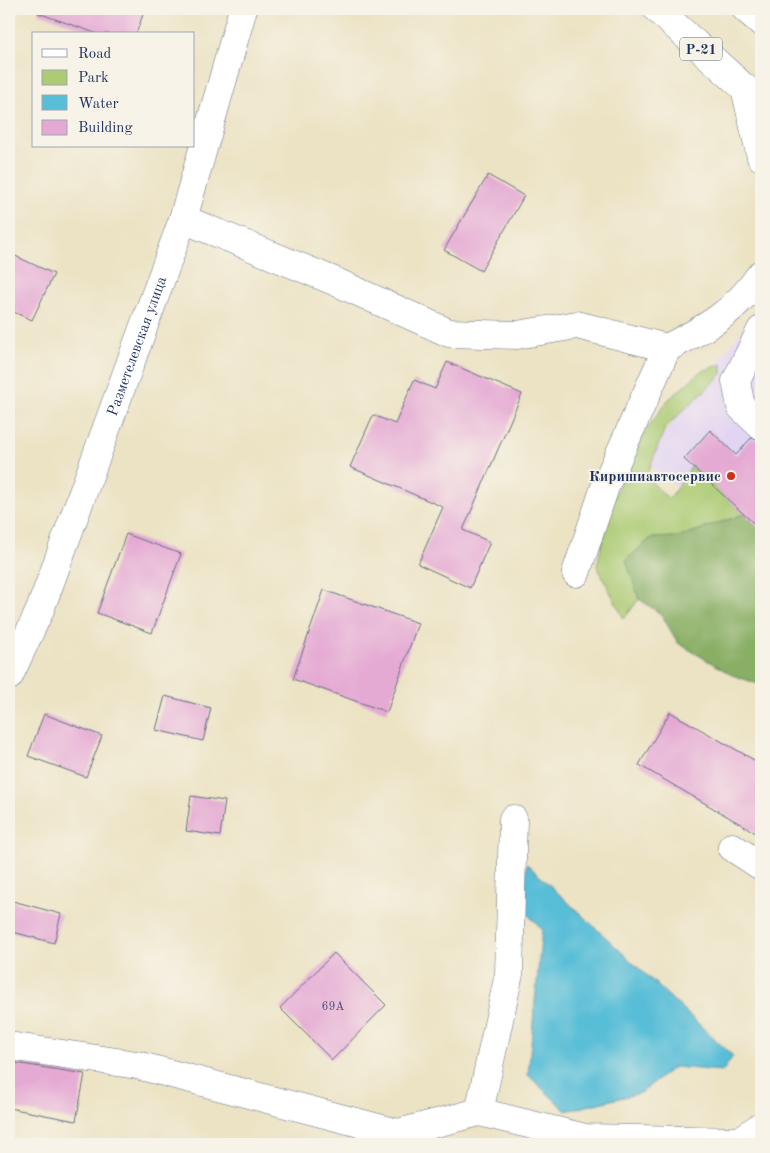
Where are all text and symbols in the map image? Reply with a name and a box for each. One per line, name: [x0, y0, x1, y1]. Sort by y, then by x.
legend: [32, 32, 195, 148]
road number: Р-21: [680, 38, 722, 61]
text: Road: [78, 47, 112, 62]
text: Park: [78, 71, 109, 86]
text: Water: [78, 97, 119, 112]
text: Building: [78, 121, 133, 136]
street label: Разметелевская улица: [106, 274, 170, 418]
place label: Киришиавтосервис: [589, 470, 721, 485]
marker: Киришиавтосервис: [725, 470, 737, 482]
house number: 69А: [321, 1001, 345, 1013]

